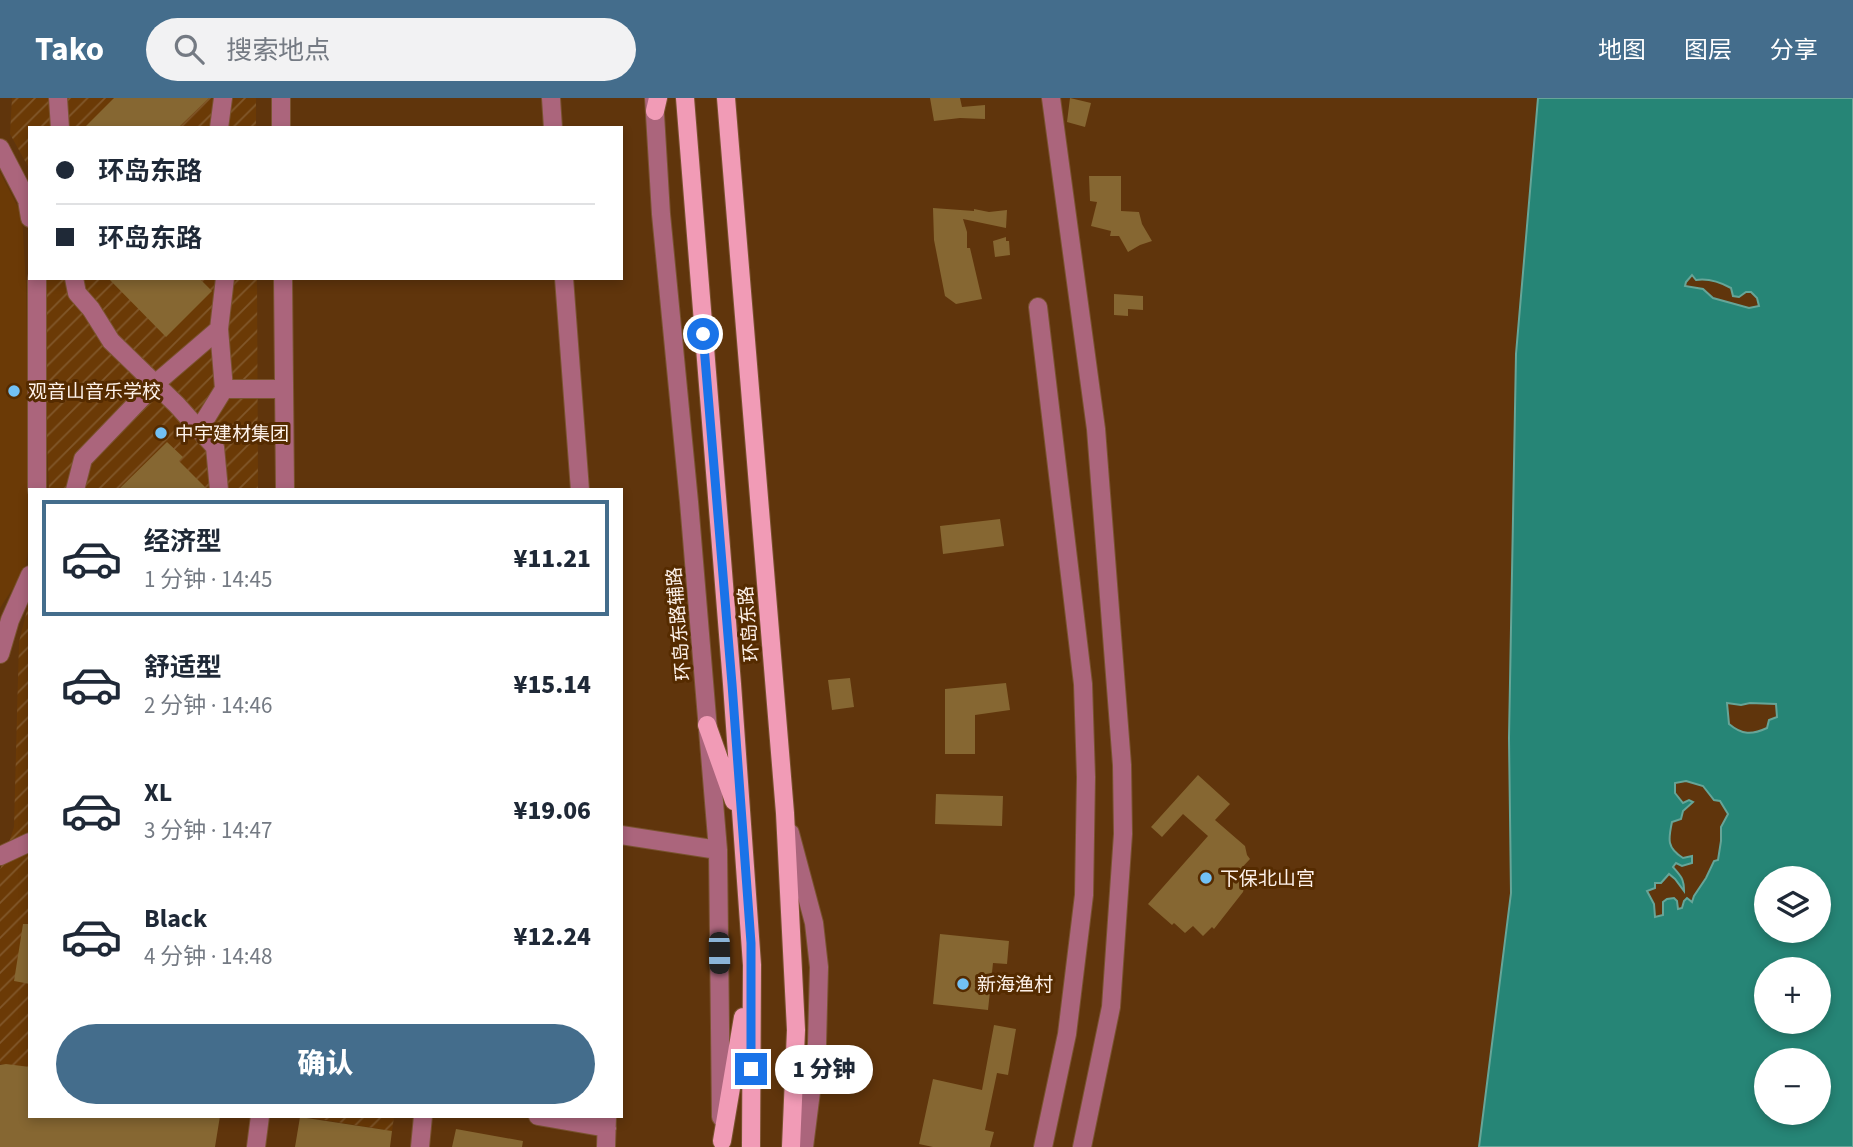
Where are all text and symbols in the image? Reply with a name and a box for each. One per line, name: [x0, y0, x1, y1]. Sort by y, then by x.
search box: [146, 18, 636, 81]
text: Tako: [35, 26, 104, 73]
icon: search: [170, 30, 208, 68]
text: 搜索地点: [226, 32, 330, 69]
text: 地图: [1598, 33, 1646, 68]
text: 图层: [1684, 33, 1732, 68]
text: 分享: [1770, 33, 1818, 68]
text: 环岛东路: [98, 153, 202, 190]
text: 环岛东路: [98, 220, 202, 257]
route start: [687, 318, 719, 350]
place label: 观音山音乐学校: [28, 379, 161, 406]
marker: 观音山音乐学校: [6, 383, 22, 399]
place label: 中宇建材集团: [175, 421, 289, 448]
marker: 中宇建材集团: [153, 425, 169, 441]
text: 经济型: [144, 523, 222, 560]
icon: car: [60, 527, 123, 590]
text: ¥11.21: [514, 540, 591, 577]
text: 1 分钟 · 14:45: [144, 563, 272, 596]
street label: 环岛东路辅路: [661, 566, 698, 682]
street label: 环岛东路: [733, 585, 766, 663]
text: 舒适型: [144, 649, 222, 686]
icon: car: [60, 653, 123, 716]
text: ¥15.14: [514, 666, 591, 703]
text: 2 分钟 · 14:46: [144, 689, 272, 722]
text: XL: [144, 774, 172, 811]
icon: car: [60, 779, 123, 842]
text: ¥19.06: [514, 792, 591, 829]
text: 3 分钟 · 14:47: [144, 814, 272, 847]
place label: 下保北山宫: [1220, 866, 1315, 893]
map controls: [1754, 866, 1831, 1125]
button: layers: [1754, 866, 1831, 943]
marker: 下保北山宫: [1198, 870, 1214, 886]
text: Black: [144, 900, 207, 937]
icon: car: [60, 905, 123, 968]
text: ¥12.24: [514, 918, 591, 955]
car: [709, 932, 730, 974]
text: 4 分钟 · 14:48: [144, 940, 272, 973]
button: +: [1754, 957, 1831, 1034]
place label: 新海渔村: [977, 972, 1053, 999]
marker: 新海渔村: [955, 976, 971, 992]
button: 确认: [56, 1024, 595, 1104]
callout: 1 分钟: [776, 1044, 874, 1094]
button: −: [1754, 1048, 1831, 1125]
route end: [735, 1053, 767, 1085]
text: 1 分钟: [793, 1053, 855, 1086]

